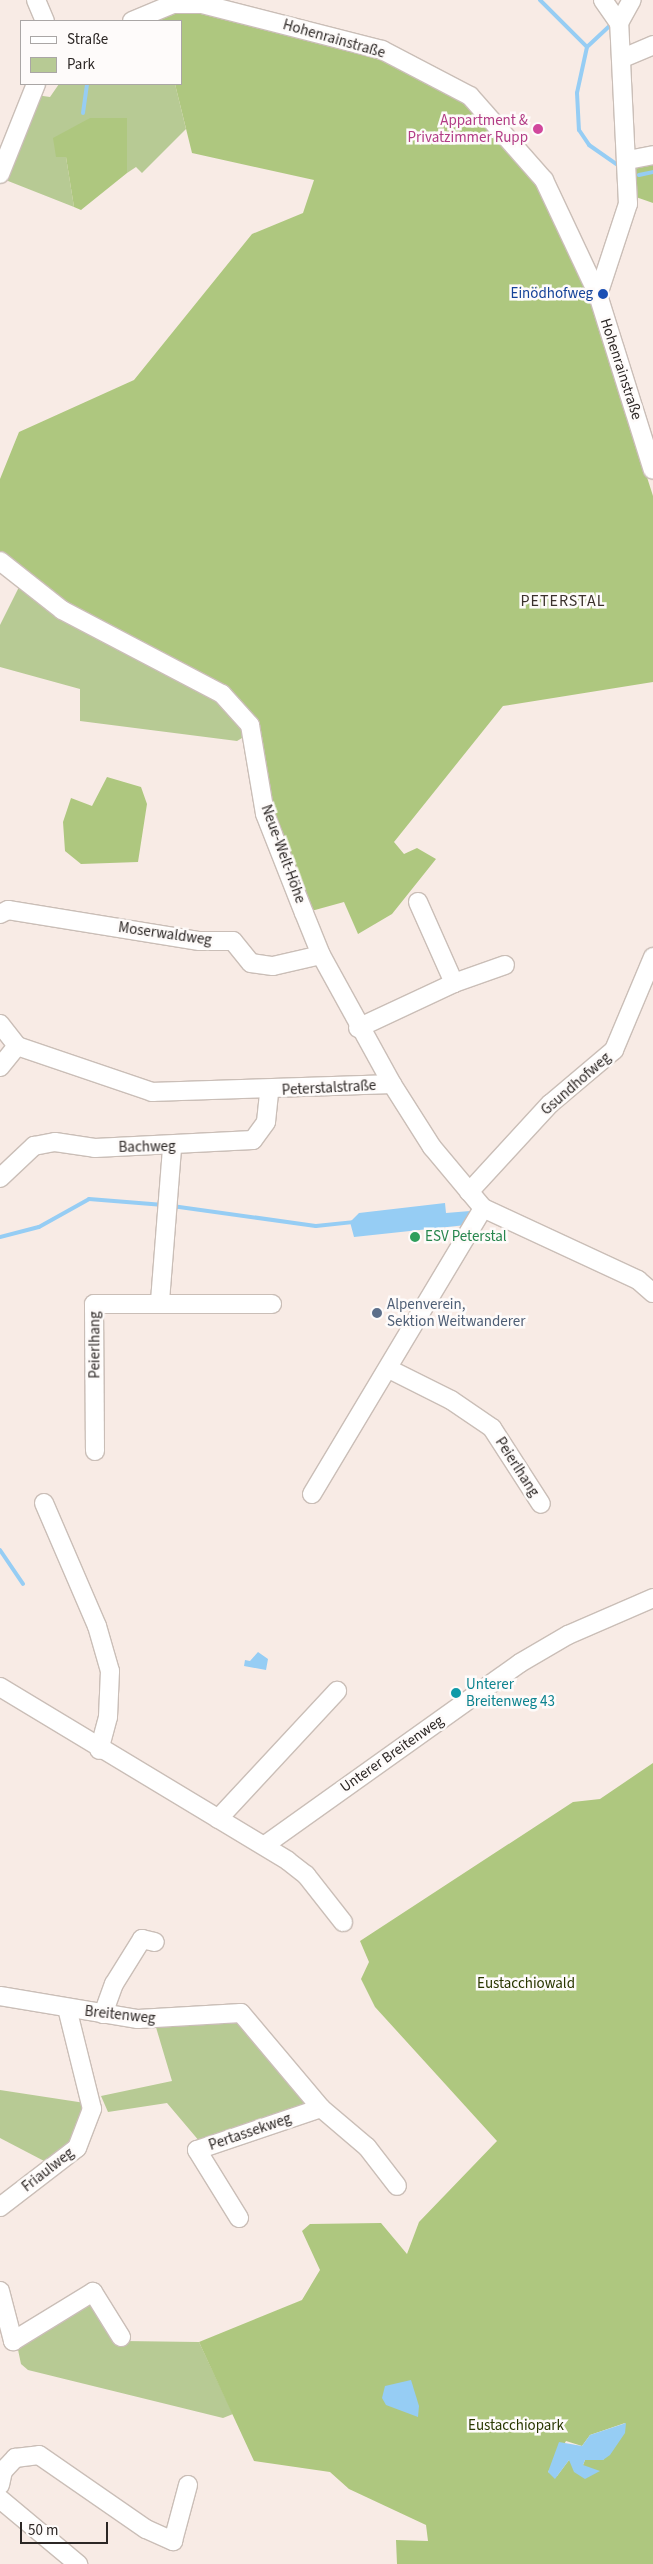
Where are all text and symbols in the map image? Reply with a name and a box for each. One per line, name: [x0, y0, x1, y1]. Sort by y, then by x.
street label: Hohenrainstraße: [281, 16, 387, 62]
legend: [20, 20, 182, 85]
text: Straße: [67, 29, 108, 50]
text: Park: [67, 54, 95, 75]
place label: Appartment & Privatzimmer Rupp: [408, 111, 528, 146]
marker: Appartment & Privatzimmer Rupp: [532, 123, 544, 135]
place label: Einödhofweg: [511, 285, 593, 303]
marker: Einödhofweg: [597, 288, 609, 300]
street label: Hohenrainstraße: [596, 316, 646, 422]
district label: PETERSTAL: [519, 591, 607, 611]
street label: Neue-Welt-Höhe: [257, 802, 309, 906]
street label: Moserwaldweg: [117, 919, 213, 949]
street label: Gsundhofweg: [537, 1049, 615, 1119]
street label: Peterstalstraße: [281, 1077, 377, 1099]
street label: Bachweg: [118, 1138, 176, 1156]
place label: ESV Peterstal: [425, 1228, 507, 1246]
marker: ESV Peterstal: [409, 1231, 421, 1243]
place label: Alpenverein, Sektion Weitwanderer: [387, 1295, 526, 1330]
marker: Alpenverein, Sektion Weitwanderer: [371, 1307, 383, 1319]
street label: Peierlhang: [86, 1311, 104, 1379]
street label: Peierlhang: [491, 1434, 543, 1500]
place label: Unterer Breitenweg 43: [466, 1675, 555, 1710]
marker: Unterer Breitenweg 43: [450, 1687, 462, 1699]
street label: Unterer Breitenweg: [337, 1712, 447, 1796]
park label: Eustacchiowald: [477, 1975, 575, 1993]
street label: Breitenweg: [84, 2002, 156, 2028]
street label: Pertassekweg: [206, 2109, 294, 2155]
street label: Friaulweg: [18, 2144, 78, 2196]
park label: Eustacchiopark: [468, 2417, 564, 2435]
scale bar: [22, 2512, 110, 2544]
text: 50 m: [28, 2520, 58, 2541]

